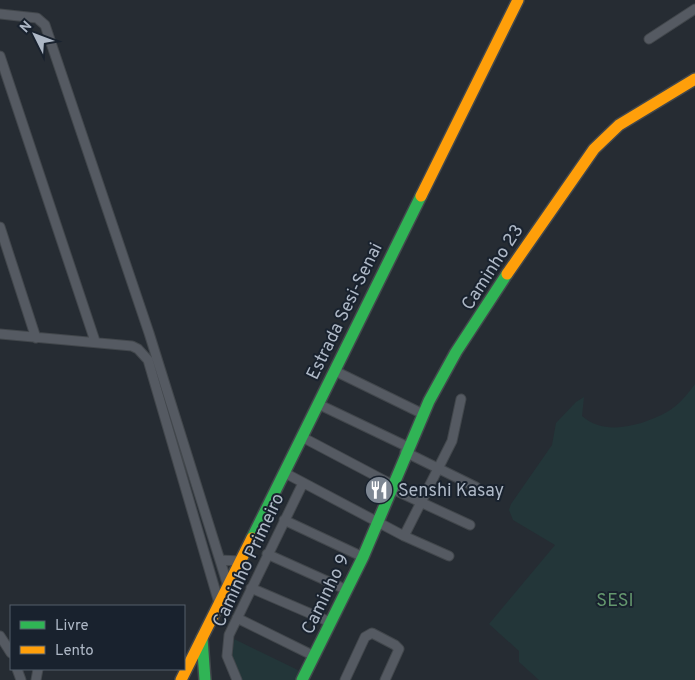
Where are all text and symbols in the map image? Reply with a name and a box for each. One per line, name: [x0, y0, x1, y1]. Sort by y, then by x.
north arrow: [10, 10, 60, 60]
text: N: [17, 18, 36, 37]
street label: Caminho 23: [457, 221, 530, 315]
street label: Estrada Sesi-Senai: [302, 239, 388, 384]
restaurant icon: Senshi Kasay: [364, 475, 394, 505]
place label: Senshi Kasay: [398, 480, 504, 503]
street label: Caminho Primeiro: [208, 490, 290, 631]
street label: Caminho 9: [297, 551, 356, 639]
park label: SESI: [596, 590, 634, 613]
legend: [10, 605, 185, 670]
text: Livre: [55, 617, 89, 636]
text: Lento: [55, 642, 94, 661]

